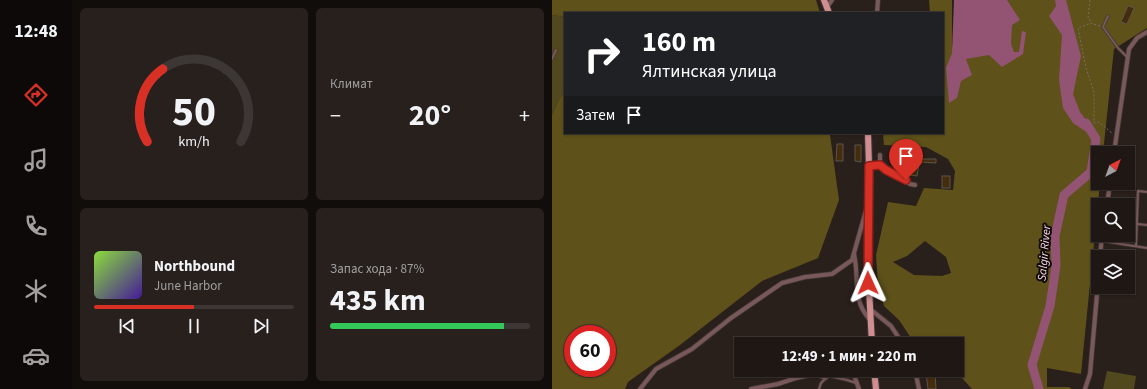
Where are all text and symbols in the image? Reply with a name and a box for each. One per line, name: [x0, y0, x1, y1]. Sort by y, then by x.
text: 12:48: [14, 19, 58, 44]
text: 160 m: [642, 22, 716, 62]
icon: right: [576, 28, 628, 80]
text: Ялтинская улица: [642, 59, 777, 84]
text: Климат: [330, 75, 373, 93]
icon: directions: [22, 81, 50, 109]
text: 50: [172, 82, 216, 142]
text: 20°: [409, 94, 451, 137]
text: −: [330, 100, 341, 132]
text: +: [519, 100, 530, 132]
icon: arrive: [623, 104, 645, 126]
text: Затем: [576, 105, 615, 126]
text: km/h: [178, 130, 210, 151]
pin: [889, 139, 923, 180]
icon: arrive: [895, 145, 917, 167]
icon: music: [22, 146, 50, 174]
north arrow: [1091, 146, 1135, 190]
map controls: [1091, 146, 1135, 294]
button: search: [1091, 198, 1135, 242]
icon: phone: [22, 212, 50, 240]
water label: Salgir River: [1034, 224, 1055, 282]
button: layers: [1091, 250, 1135, 294]
text: Northbound: [154, 256, 235, 277]
text: Запас хода · 87%: [330, 260, 424, 278]
position arrow: [847, 262, 889, 304]
icon: climate: [22, 277, 50, 305]
text: June Harbor: [154, 277, 222, 295]
text: 435 km: [330, 279, 426, 322]
icon: previous: [116, 315, 138, 337]
icon: pause: [183, 315, 205, 337]
icon: next: [250, 315, 272, 337]
speed limit sign: 60: [564, 325, 616, 377]
icon: car: [22, 342, 50, 370]
text: 12:49 · 1 мин · 220 m: [781, 346, 917, 367]

